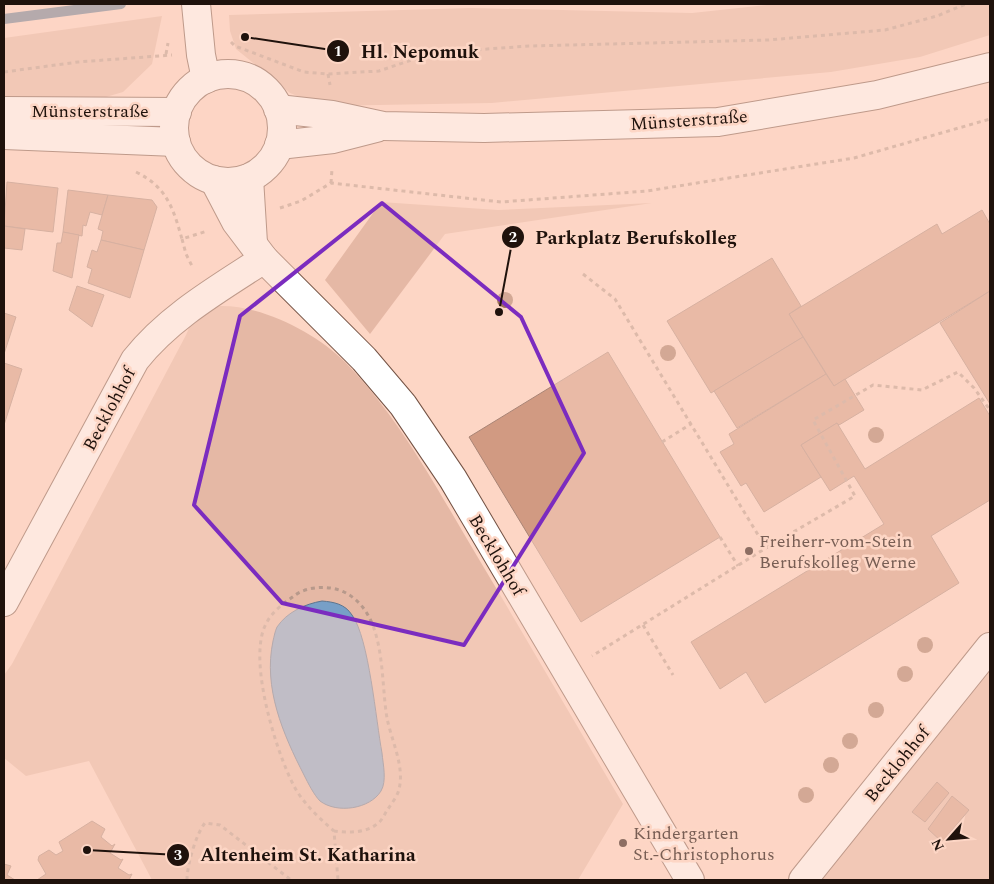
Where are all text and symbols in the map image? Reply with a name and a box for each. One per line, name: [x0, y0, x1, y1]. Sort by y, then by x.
callout: Hl. Nepomuk: [326, 34, 489, 68]
text: Hl. Nepomuk: [361, 38, 480, 67]
text: 1: [334, 40, 342, 63]
street label: Münsterstraße: [31, 98, 149, 125]
street label: Münsterstraße: [629, 103, 749, 138]
callout: Parkplatz Berufskolleg: [500, 220, 747, 254]
text: Parkplatz Berufskolleg: [535, 224, 737, 253]
text: 2: [509, 226, 517, 249]
street label: Becklohhof: [76, 361, 144, 456]
street label: Becklohhof: [462, 509, 533, 603]
place label: Freiherr-vom-Stein Berufskolleg Werne: [759, 528, 916, 576]
marker: Freiherr-vom-Stein Berufskolleg Werne: [743, 545, 755, 557]
street label: Becklohhof: [858, 719, 938, 808]
north arrow: [924, 814, 974, 864]
place label: Kindergarten St.-Christophorus: [633, 820, 775, 868]
text: N: [926, 835, 950, 855]
marker: Kindergarten St.-Christophorus: [617, 837, 629, 849]
callout: Altenheim St. Katharina: [165, 838, 426, 872]
text: Altenheim St. Katharina: [200, 841, 416, 870]
text: 3: [174, 844, 182, 867]

